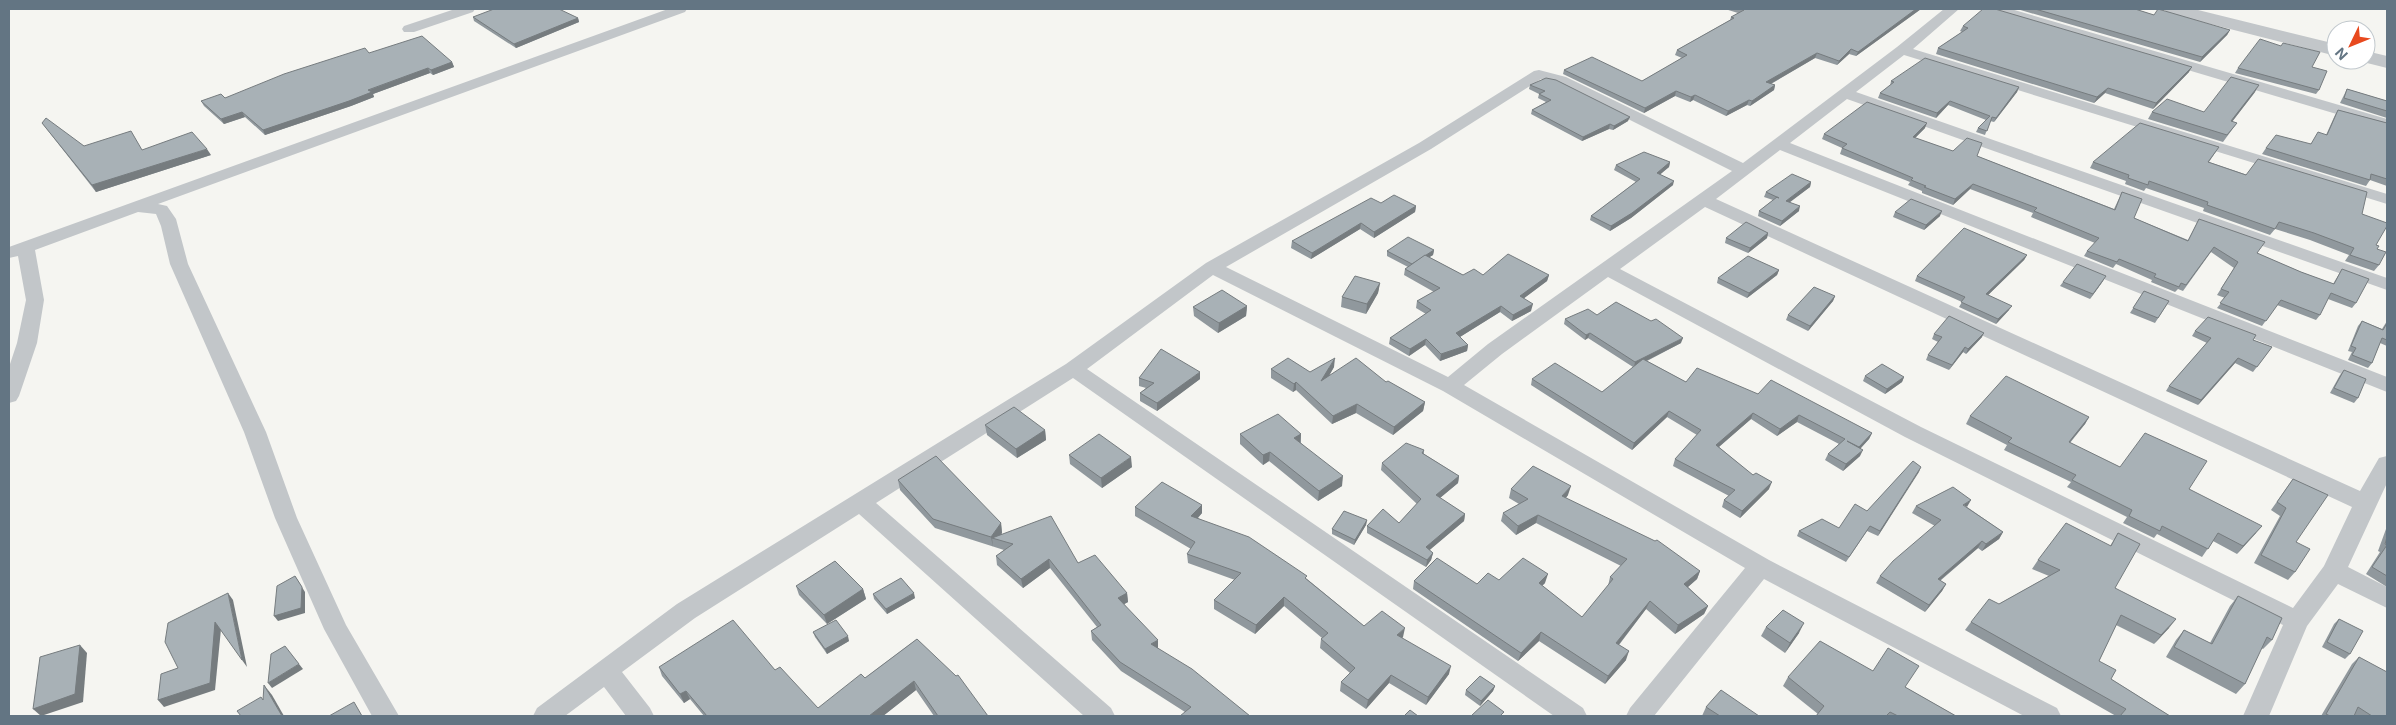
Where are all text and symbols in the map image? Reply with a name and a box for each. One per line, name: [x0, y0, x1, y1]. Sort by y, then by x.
north arrow: [2326, 20, 2376, 70]
text: N: [2331, 45, 2351, 64]

